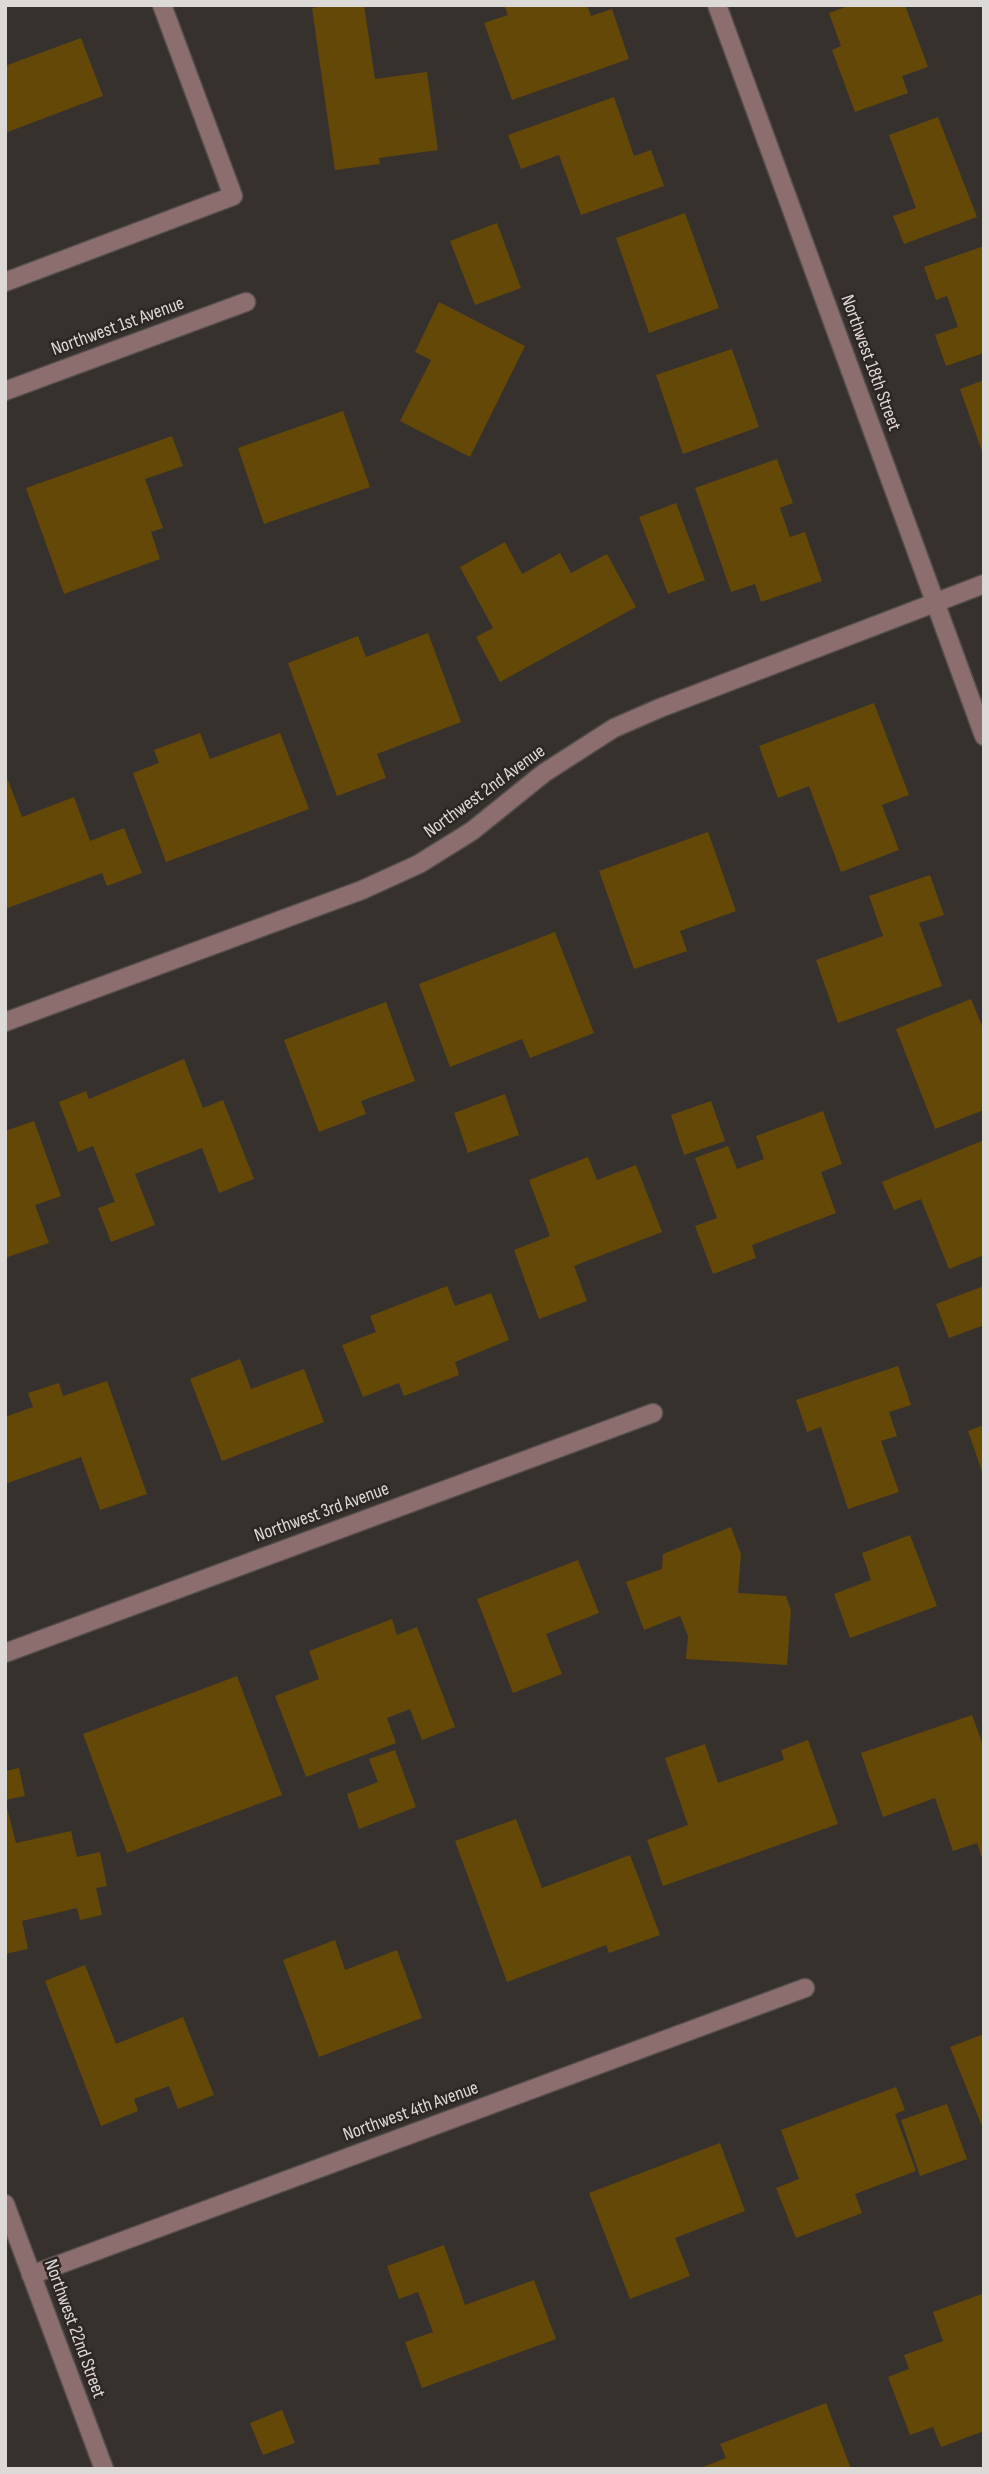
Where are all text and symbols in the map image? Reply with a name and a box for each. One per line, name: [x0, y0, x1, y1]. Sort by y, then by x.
street label: Northwest 1st Avenue: [48, 292, 188, 362]
street label: Northwest 18th Street: [835, 292, 905, 434]
street label: Northwest 2nd Avenue: [420, 740, 550, 844]
street label: Northwest 3rd Avenue: [252, 1478, 392, 1548]
street label: Northwest 4th Avenue: [340, 2077, 482, 2147]
street label: Northwest 22nd Street: [38, 2257, 110, 2401]

